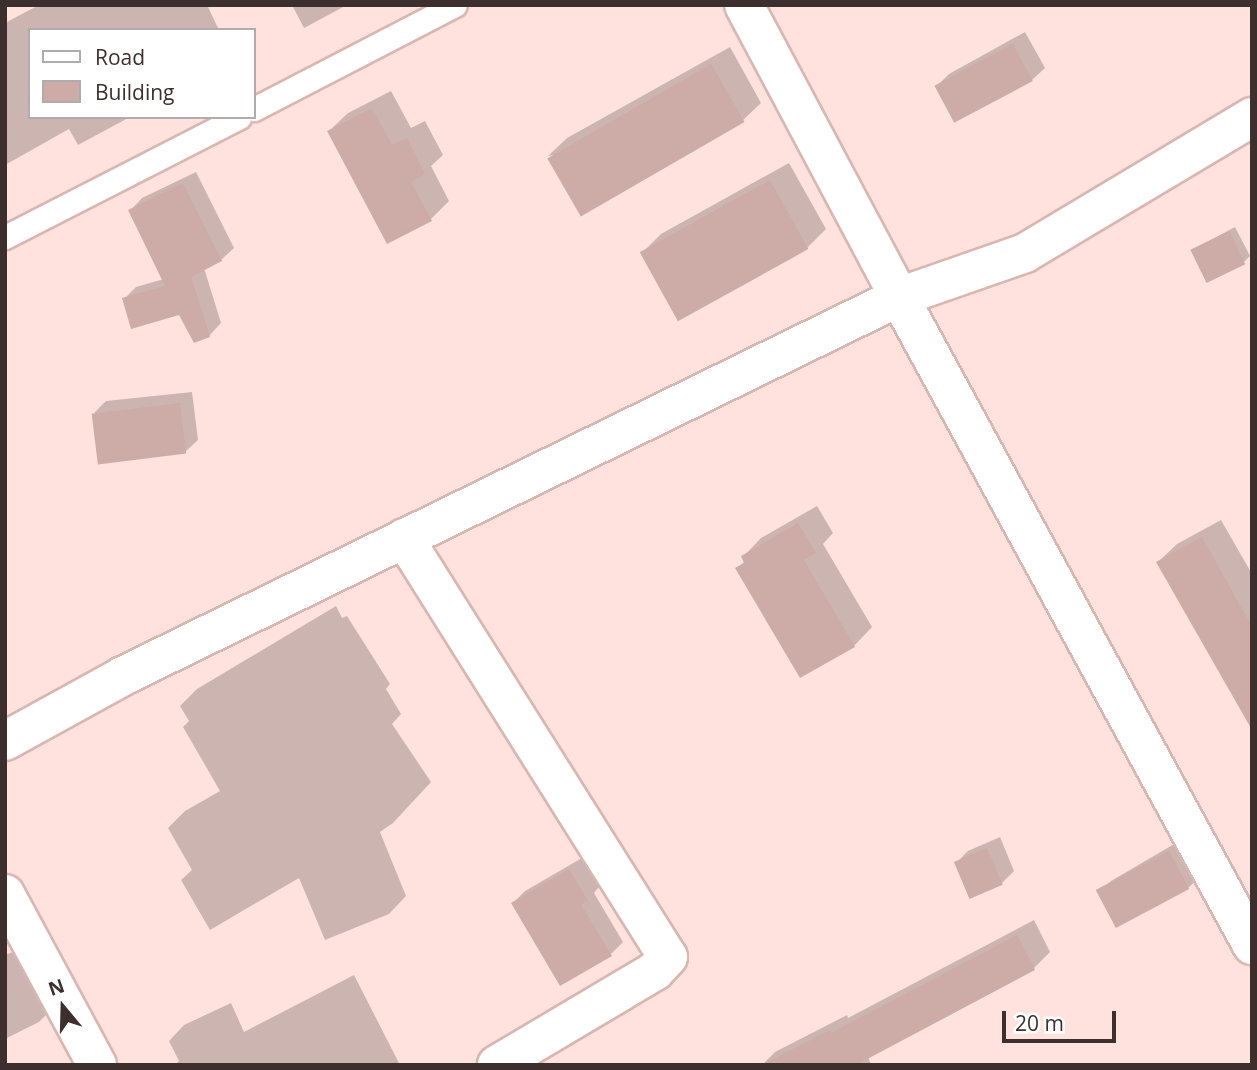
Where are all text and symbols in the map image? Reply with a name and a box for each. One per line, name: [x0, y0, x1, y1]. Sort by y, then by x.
legend: [28, 28, 256, 119]
text: Road: [95, 43, 145, 71]
text: Building: [95, 78, 174, 106]
north arrow: [28, 972, 98, 1042]
text: N: [45, 972, 68, 1002]
scale bar: [1005, 996, 1119, 1040]
text: 20 m: [1015, 1009, 1064, 1037]

